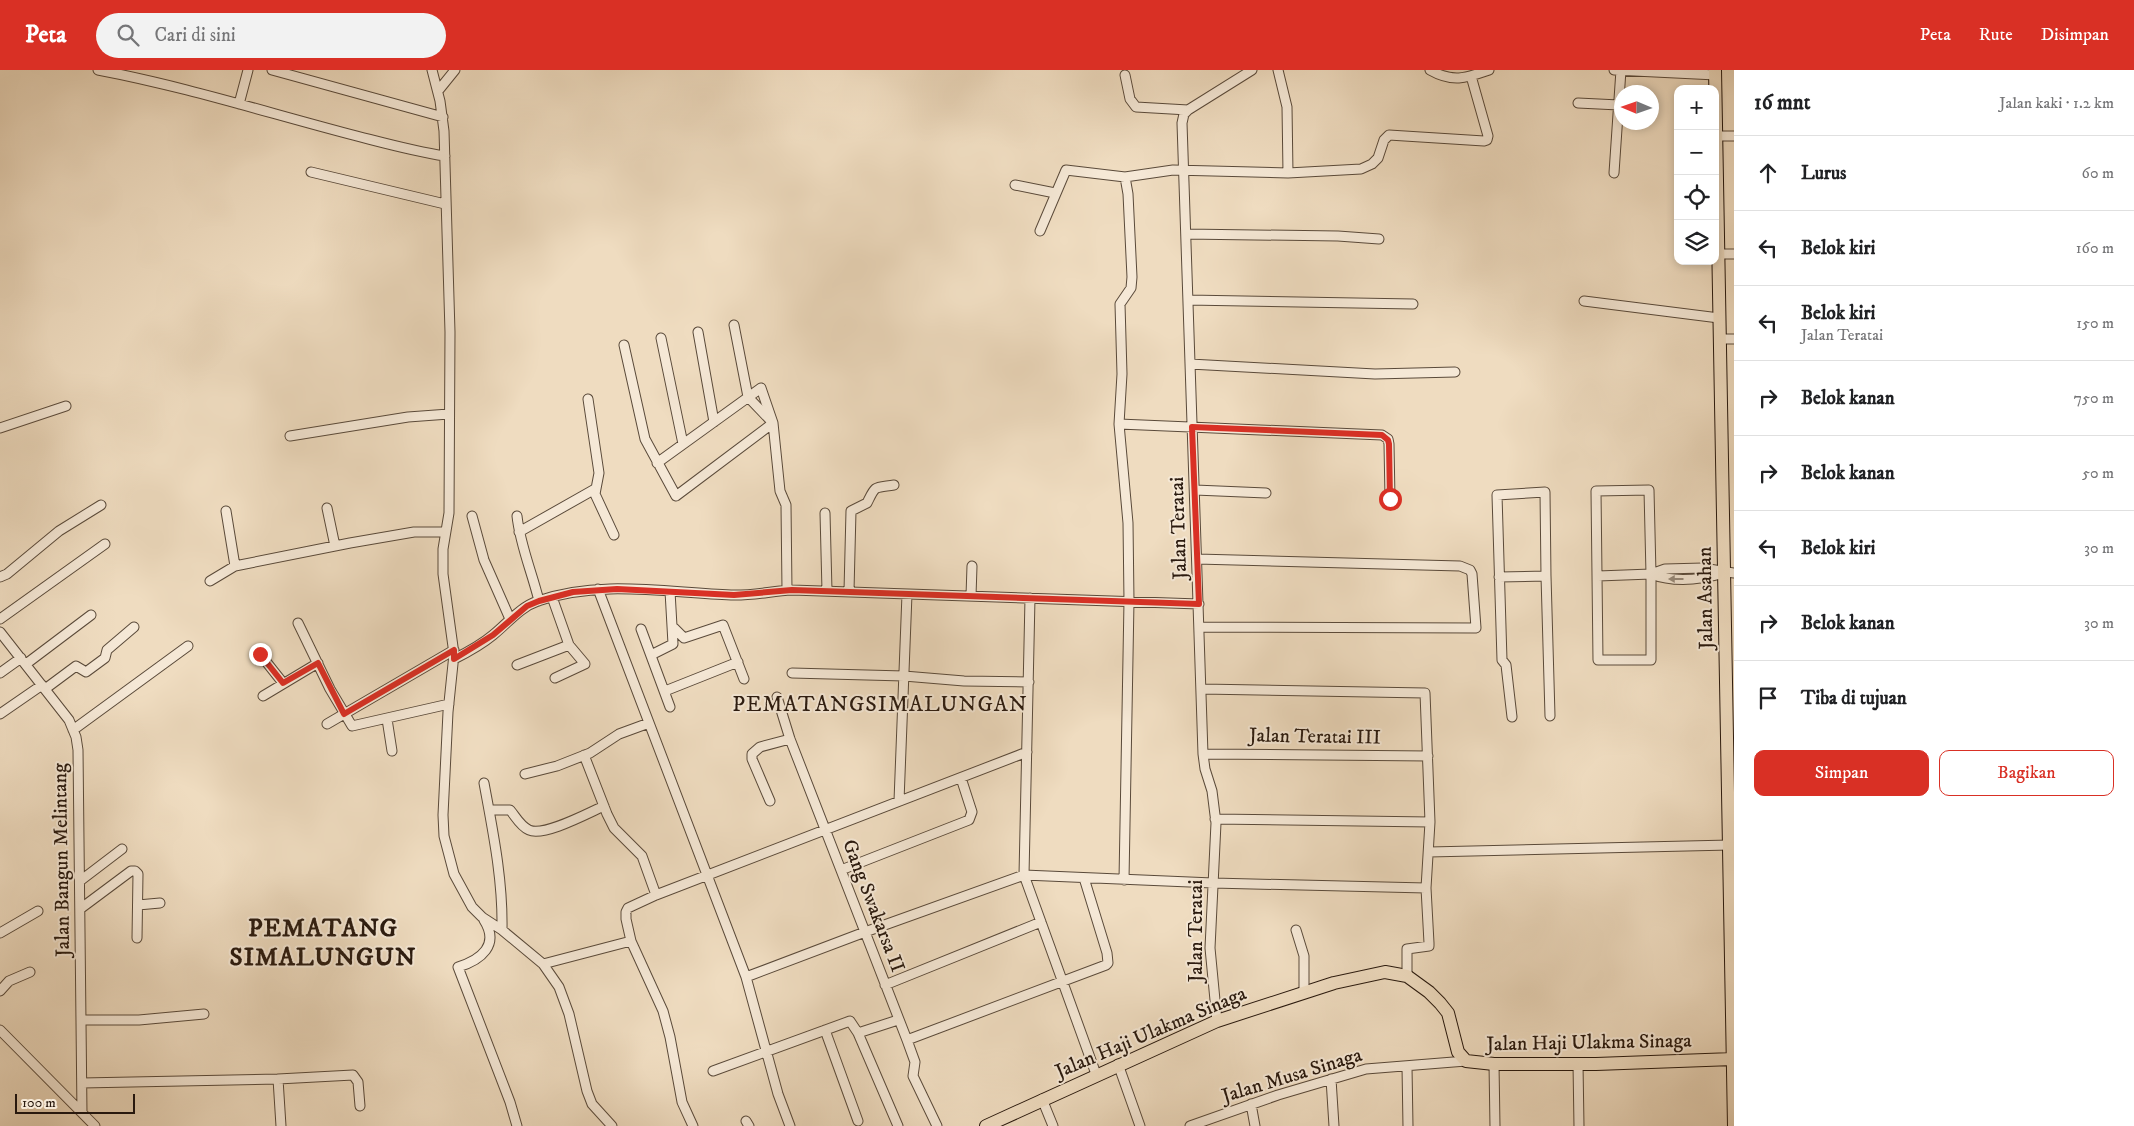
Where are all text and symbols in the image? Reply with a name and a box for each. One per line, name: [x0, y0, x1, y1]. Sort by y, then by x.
search box: [96, 13, 446, 58]
text: Peta: [25, 20, 66, 50]
icon: search: [114, 21, 142, 49]
text: Cari di sini: [154, 24, 236, 47]
text: Peta: [1920, 24, 1951, 46]
text: Rute: [1979, 24, 2013, 46]
text: Disimpan: [2041, 24, 2109, 46]
north arrow: [1614, 85, 1659, 130]
map controls: [1674, 85, 1719, 265]
button: +: [1674, 85, 1719, 130]
text: 16 mnt: [1754, 90, 1810, 116]
text: Jalan kaki · 1.2 km: [1999, 93, 2114, 113]
button: −: [1674, 130, 1719, 175]
icon: ahead: [1754, 159, 1782, 187]
text: Lurus: [1801, 162, 1846, 185]
text: 60 m: [2082, 163, 2114, 183]
button: locate: [1674, 175, 1719, 220]
button: layers: [1674, 220, 1719, 265]
icon: left: [1754, 234, 1782, 262]
text: Belok kiri: [1801, 237, 1875, 260]
text: 160 m: [2076, 238, 2114, 258]
text: Belok kiri: [1801, 302, 1875, 325]
icon: left: [1754, 309, 1782, 337]
text: 150 m: [2076, 313, 2114, 333]
text: Jalan Teratai: [1801, 325, 1883, 345]
icon: right: [1754, 384, 1782, 412]
text: Belok kanan: [1801, 387, 1895, 410]
text: 750 m: [2074, 388, 2114, 408]
icon: right: [1754, 459, 1782, 487]
text: Belok kanan: [1801, 462, 1895, 485]
text: 50 m: [2082, 463, 2114, 483]
street label: Jalan Teratai: [1165, 476, 1193, 582]
route start: [1379, 488, 1402, 511]
icon: left: [1754, 534, 1782, 562]
text: Belok kiri: [1801, 537, 1875, 560]
text: 30 m: [2084, 538, 2114, 558]
street label: Jalan Asahan: [1693, 546, 1719, 652]
one-way arrow: [1668, 575, 1684, 583]
icon: right: [1754, 609, 1782, 637]
text: Belok kanan: [1801, 612, 1895, 635]
text: 30 m: [2084, 613, 2114, 633]
route end: [249, 643, 272, 666]
icon: arrive: [1754, 684, 1782, 712]
text: Tiba di tujuan: [1801, 687, 1907, 710]
district label: PEMATANGSIMALUNGAN: [732, 691, 1028, 718]
street label: Jalan Teratai III: [1247, 723, 1381, 751]
button: Simpan: [1754, 750, 1929, 796]
button: Bagikan: [1939, 750, 2114, 796]
street label: Jalan Bangun Melintang: [48, 763, 76, 959]
street label: Gang Swakarsa II: [836, 836, 910, 976]
street label: Jalan Teratai: [1184, 880, 1209, 984]
district label: PEMATANG SIMALUNGUN: [230, 913, 416, 973]
street label: Jalan Haji Ulakma Sinaga: [1050, 981, 1251, 1085]
street label: Jalan Haji Ulakma Sinaga: [1484, 1029, 1692, 1057]
street label: Jalan Musa Sinaga: [1217, 1043, 1366, 1110]
scale bar: [15, 1091, 135, 1114]
text: 100 m: [22, 1094, 56, 1112]

